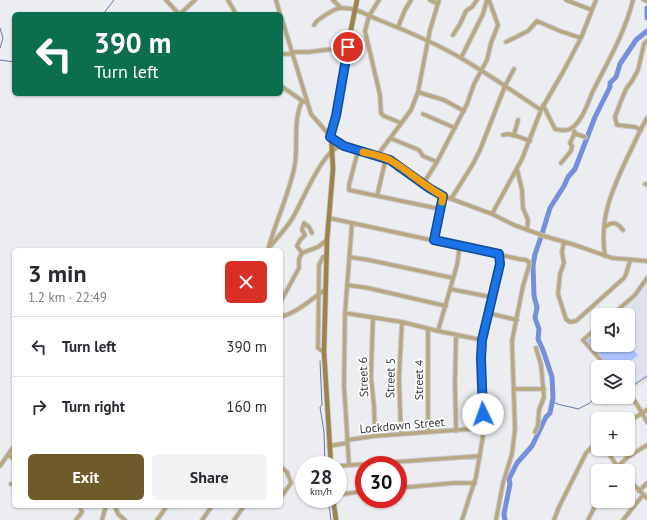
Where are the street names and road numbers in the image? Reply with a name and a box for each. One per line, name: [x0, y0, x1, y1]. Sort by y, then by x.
street label: Street 6: [355, 357, 371, 397]
street label: Street 5: [382, 358, 398, 398]
street label: Street 4: [411, 359, 426, 400]
street label: Lockdown Street: [359, 414, 445, 436]

